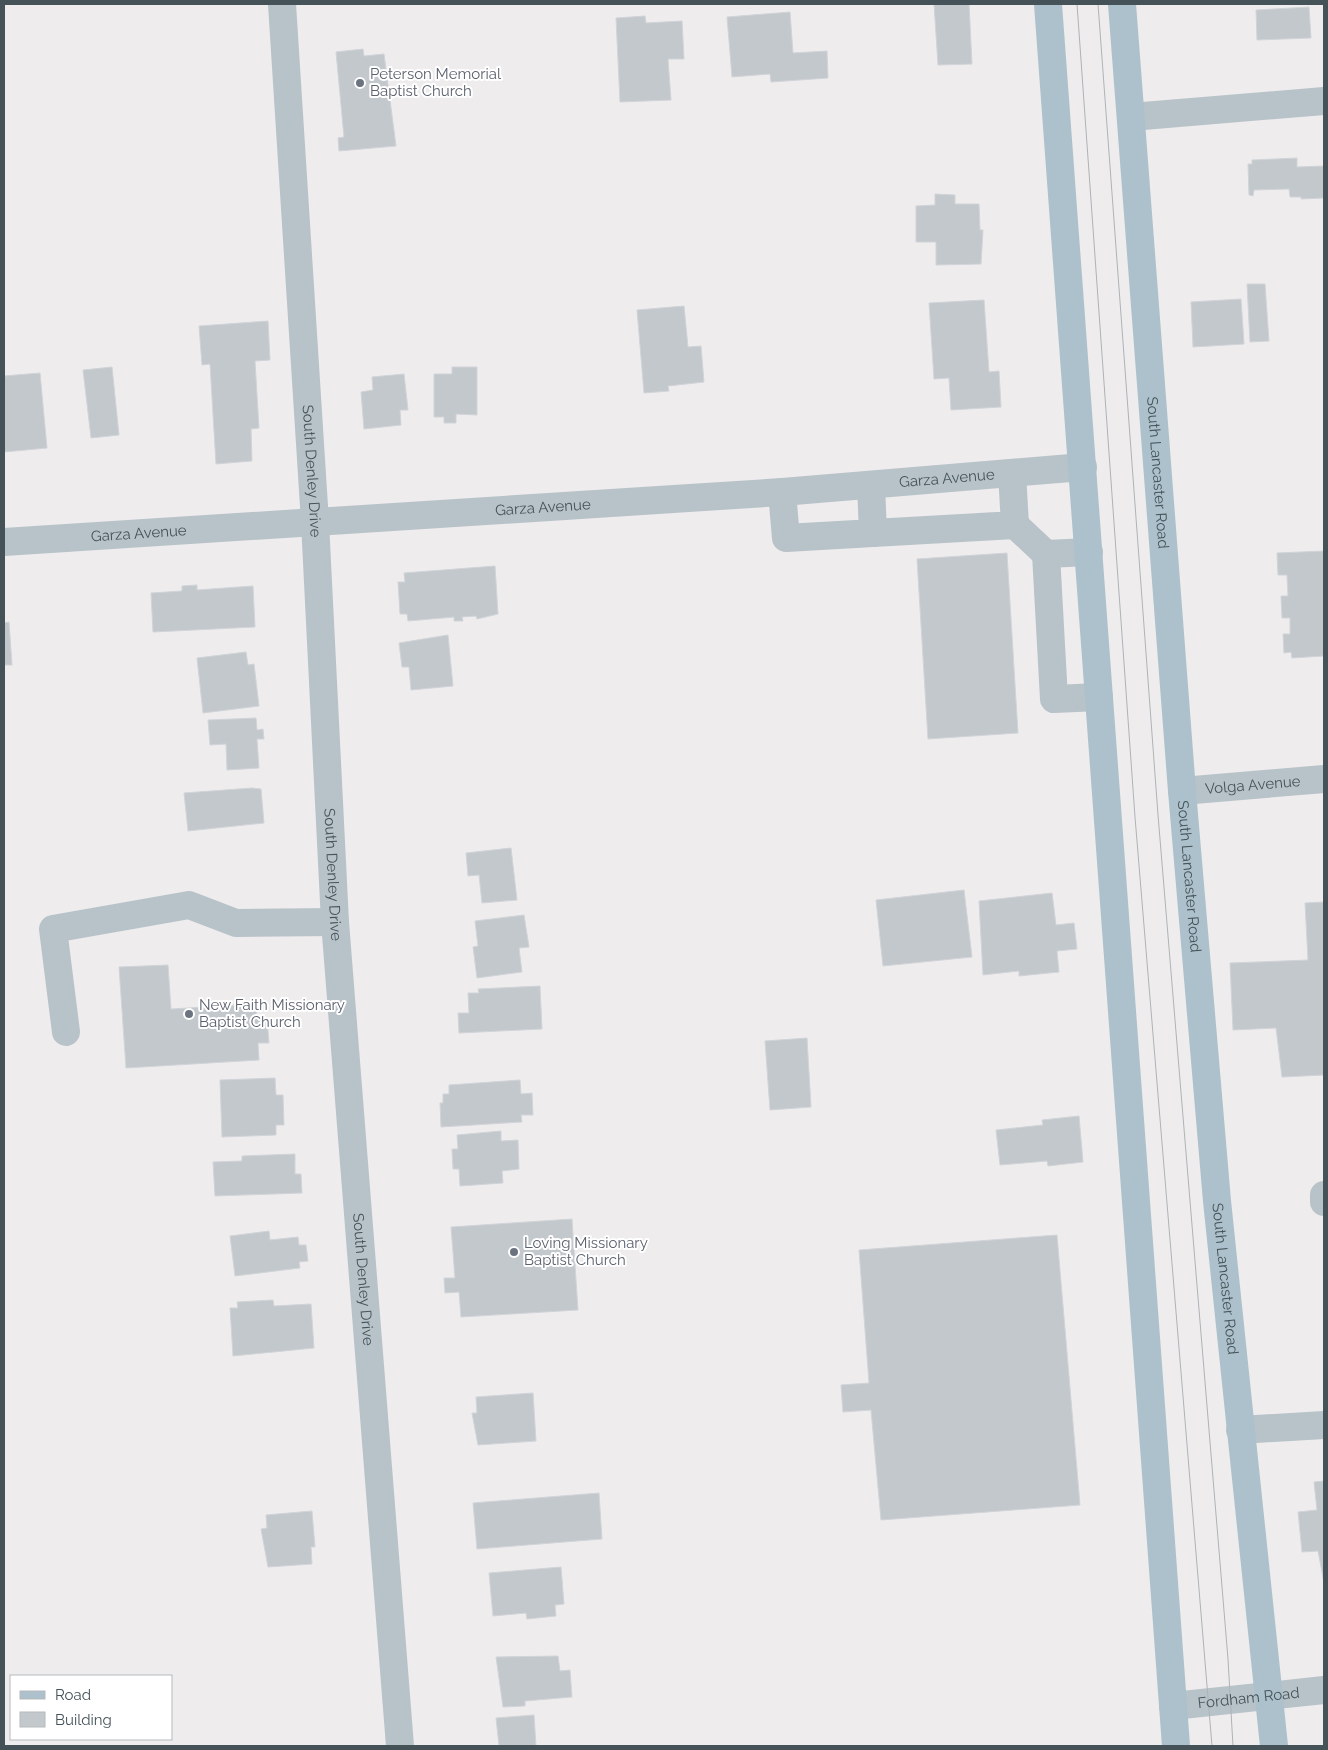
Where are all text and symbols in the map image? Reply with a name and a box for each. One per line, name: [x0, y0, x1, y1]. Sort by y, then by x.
place label: Peterson Memorial Baptist Church: [370, 65, 502, 100]
marker: Peterson Memorial Baptist Church: [354, 77, 366, 89]
street label: South Lancaster Road: [1143, 396, 1172, 549]
street label: South Denley Drive: [299, 404, 325, 538]
street label: Garza Avenue: [898, 465, 996, 491]
street label: Garza Avenue: [494, 495, 591, 519]
street label: Garza Avenue: [90, 521, 187, 545]
street label: Volga Avenue: [1204, 772, 1301, 798]
street label: South Lancaster Road: [1174, 800, 1205, 953]
street label: South Denley Drive: [320, 808, 345, 942]
place label: New Faith Missionary Baptist Church: [199, 996, 345, 1031]
marker: New Faith Missionary Baptist Church: [183, 1008, 195, 1020]
street label: South Lancaster Road: [1208, 1202, 1242, 1356]
street label: South Denley Drive: [349, 1212, 377, 1347]
place label: Loving Missionary Baptist Church: [524, 1234, 648, 1269]
marker: Loving Missionary Baptist Church: [508, 1246, 520, 1258]
legend: [10, 1675, 172, 1740]
street label: Fordham Road: [1197, 1684, 1300, 1712]
text: Road: [55, 1686, 91, 1704]
text: Building: [55, 1711, 112, 1729]

